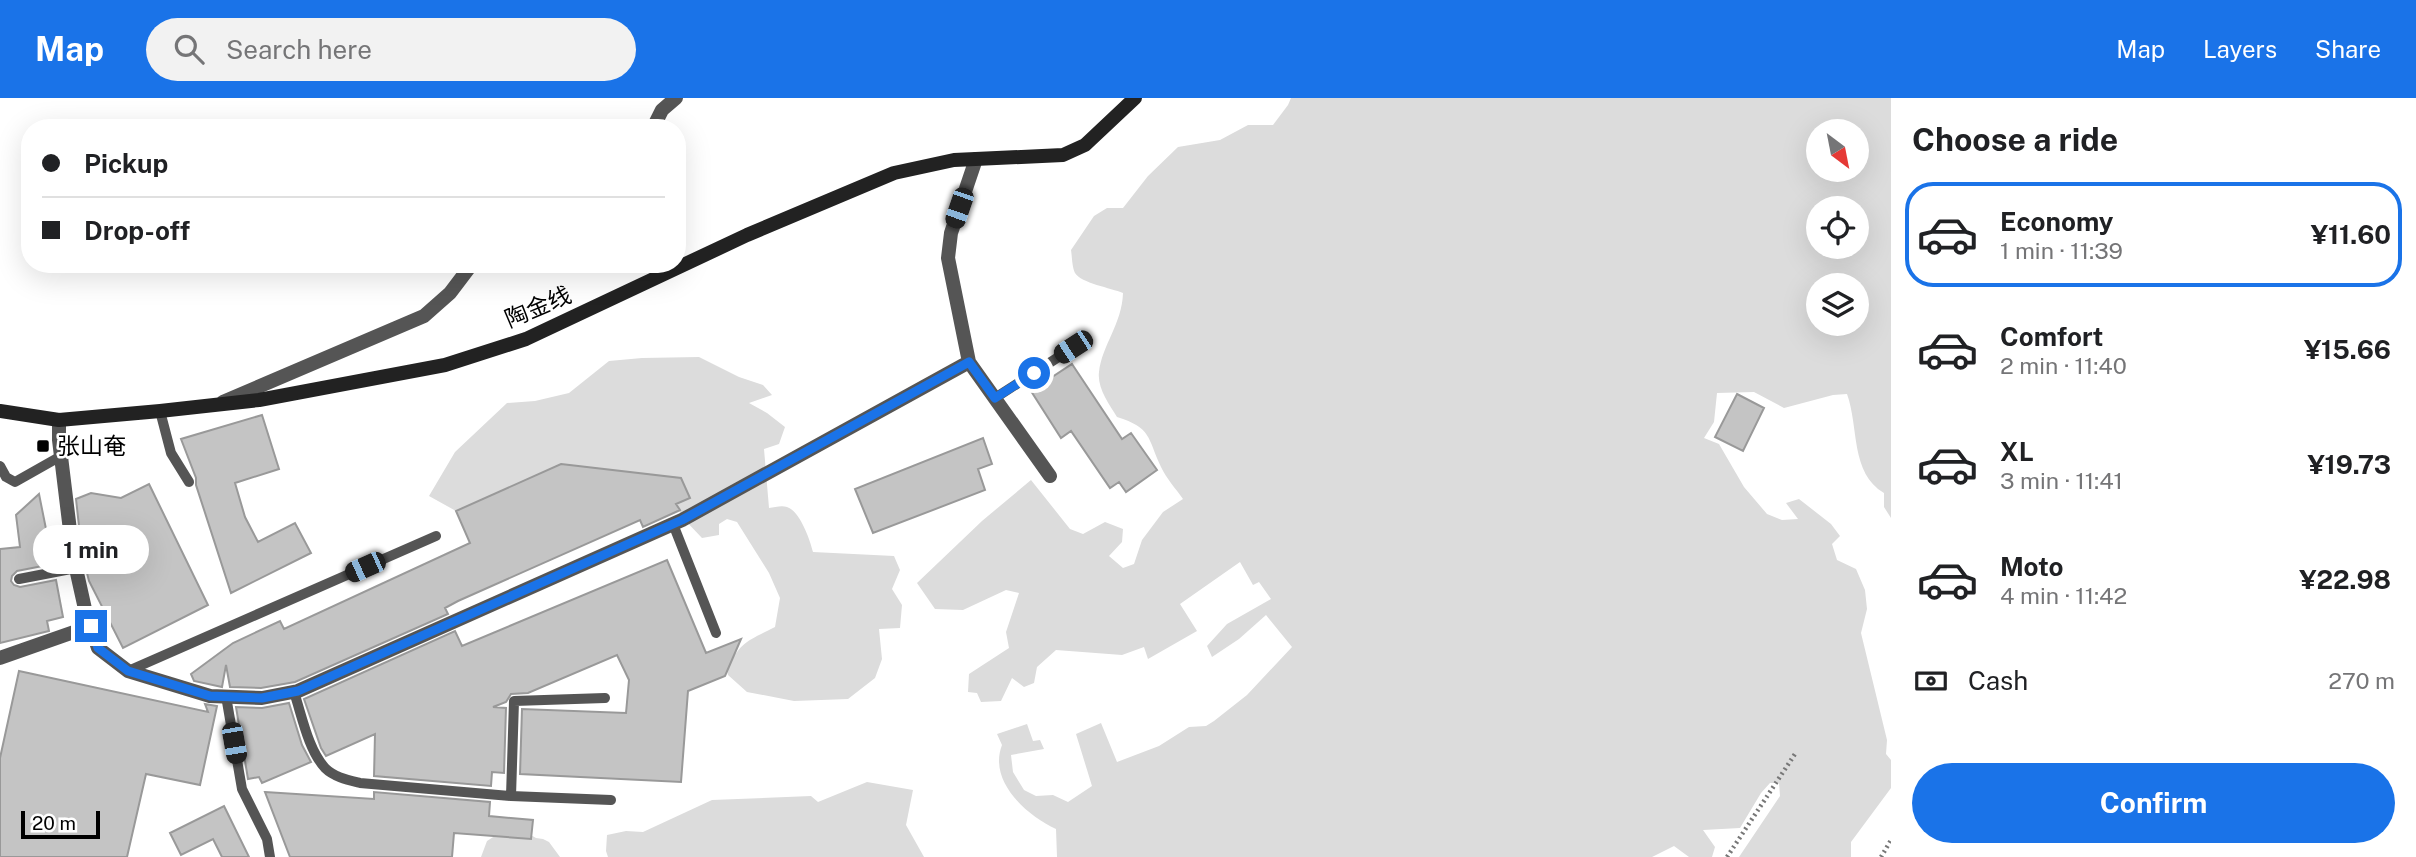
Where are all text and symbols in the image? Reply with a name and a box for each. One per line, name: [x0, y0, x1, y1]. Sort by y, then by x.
search box: [146, 18, 636, 81]
text: Map: [35, 30, 104, 68]
icon: search: [170, 30, 208, 68]
text: Search here: [226, 34, 372, 65]
text: Map: [2116, 35, 2165, 63]
text: Layers: [2203, 35, 2277, 63]
text: Share: [2315, 35, 2381, 63]
north arrow: [1806, 119, 1869, 182]
map controls: [1806, 119, 1869, 336]
text: Choose a ride: [1912, 121, 2118, 158]
text: Pickup: [84, 148, 168, 179]
car: [943, 185, 976, 231]
button: locate: [1806, 196, 1869, 259]
icon: car: [1916, 203, 1979, 266]
text: Economy: [2000, 206, 2113, 237]
text: Drop-off: [84, 215, 190, 246]
text: ¥11.60: [2311, 219, 2391, 250]
text: 1 min · 11:39: [2000, 237, 2123, 264]
button: layers: [1806, 273, 1869, 336]
street label: 陶金线: [501, 281, 575, 332]
icon: car: [1916, 318, 1979, 381]
text: Comfort: [2000, 321, 2103, 352]
car: [1050, 327, 1097, 367]
text: ¥15.66: [2304, 334, 2391, 365]
text: 2 min · 11:40: [2000, 352, 2127, 379]
route start: [1018, 357, 1050, 389]
place label: 张山奄: [57, 432, 126, 459]
icon: car: [1916, 433, 1979, 496]
text: XL: [2000, 436, 2034, 467]
marker: 张山奄: [35, 438, 51, 454]
text: ¥19.73: [2307, 449, 2391, 480]
text: 3 min · 11:41: [2000, 467, 2123, 494]
callout: 1 min: [33, 524, 149, 574]
text: 1 min: [63, 536, 119, 563]
icon: car: [1916, 548, 1979, 611]
car: [342, 549, 389, 585]
text: Moto: [2000, 551, 2063, 582]
text: ¥22.98: [2299, 564, 2391, 595]
text: 4 min · 11:42: [2000, 582, 2127, 609]
route end: [75, 610, 107, 642]
icon: cash: [1912, 662, 1950, 700]
text: Cash: [1968, 665, 2028, 696]
text: 270 m: [2328, 667, 2395, 694]
car: [221, 720, 248, 766]
button: Confirm: [1912, 763, 2395, 843]
scale bar: [21, 808, 100, 840]
text: 20 m: [32, 812, 76, 834]

